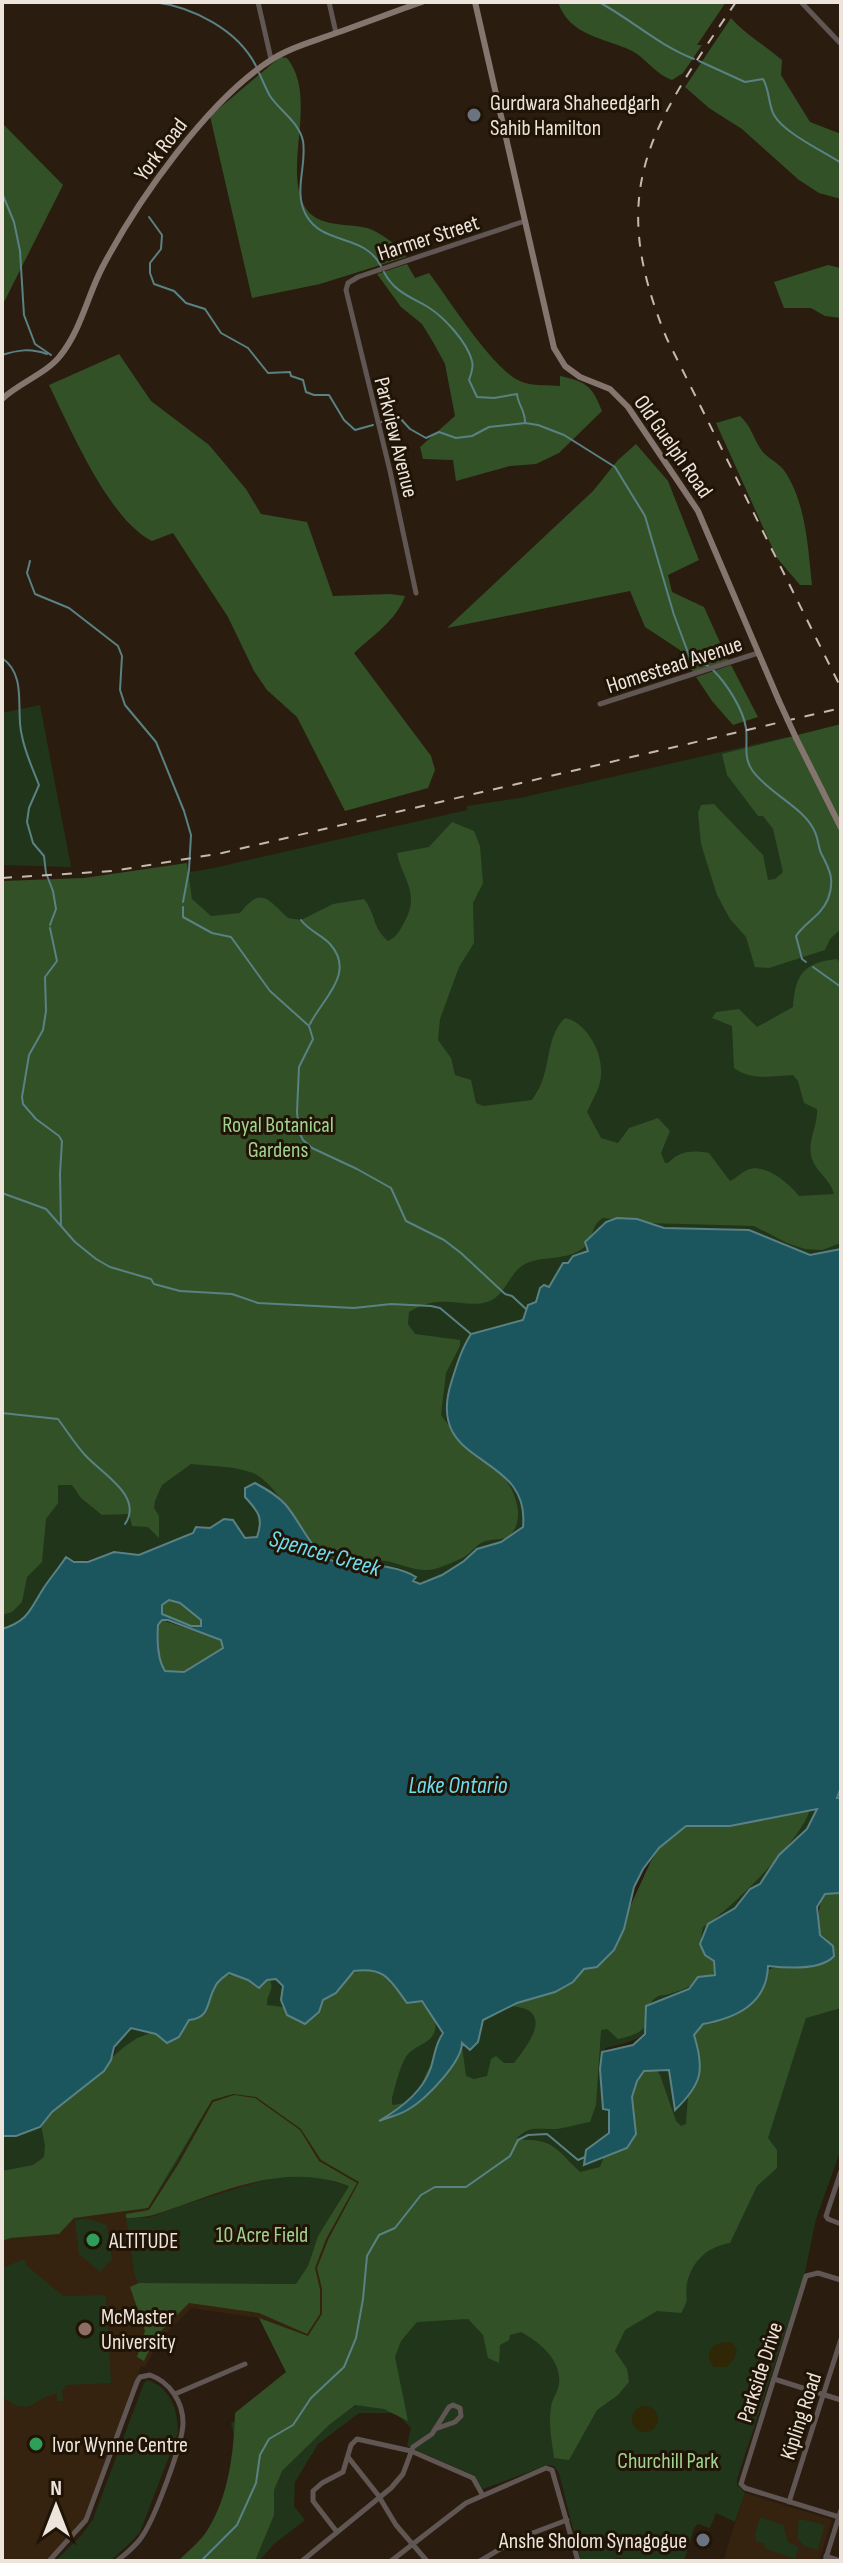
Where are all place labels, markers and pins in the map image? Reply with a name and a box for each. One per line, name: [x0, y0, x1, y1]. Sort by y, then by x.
place label: Gurdwara Shaheedgarh Sahib Hamilton: [490, 90, 660, 142]
marker: Gurdwara Shaheedgarh Sahib Hamilton: [465, 106, 483, 124]
place label: ALTITUDE: [108, 2228, 178, 2255]
marker: ALTITUDE: [84, 2231, 102, 2249]
place label: McMaster University: [101, 2304, 176, 2356]
marker: McMaster University: [76, 2320, 94, 2338]
place label: Ivor Wynne Centre: [52, 2432, 188, 2459]
marker: Ivor Wynne Centre: [27, 2435, 45, 2453]
place label: Anshe Sholom Synagogue: [498, 2528, 687, 2555]
marker: Anshe Sholom Synagogue: [694, 2531, 712, 2549]

